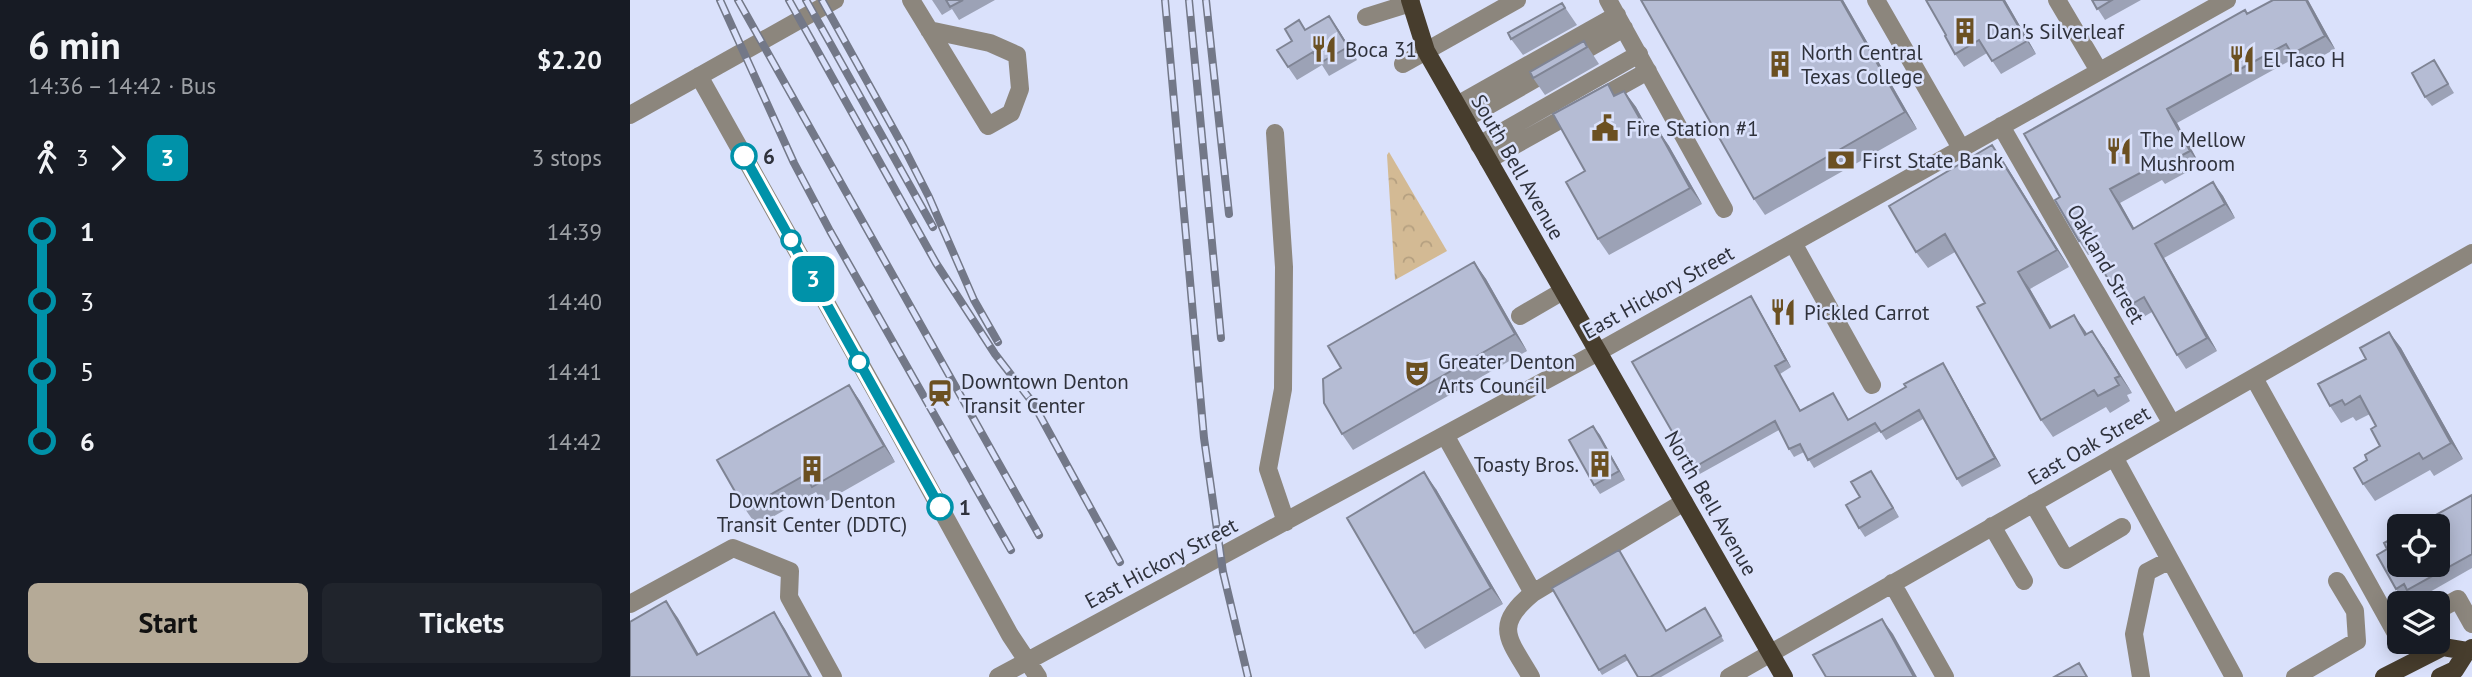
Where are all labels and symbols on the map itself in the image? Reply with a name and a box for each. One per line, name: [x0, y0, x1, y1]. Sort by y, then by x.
building icon: Dan's Silverleaf: [1950, 16, 1980, 46]
place label: Dan's Silverleaf: [1986, 18, 2125, 45]
restaurant icon: Boca 31: [1309, 34, 1339, 64]
place label: Boca 31: [1345, 36, 1417, 63]
place label: North Central Texas College: [1801, 39, 1923, 90]
restaurant icon: El Taco H: [2227, 44, 2257, 74]
place label: El Taco H: [2263, 46, 2345, 73]
building icon: North Central Texas College: [1765, 49, 1795, 79]
street label: South Bell Avenue: [1465, 89, 1571, 245]
public building icon: Fire Station #1: [1590, 113, 1620, 143]
place label: Fire Station #1: [1626, 115, 1759, 142]
place label: The Mellow Mushroom: [2140, 126, 2246, 177]
restaurant icon: The Mellow Mushroom: [2104, 136, 2134, 166]
marker: 6: [731, 143, 757, 169]
place label: 6: [763, 143, 775, 170]
bank icon: First State Bank: [1826, 145, 1856, 175]
place label: First State Bank: [1862, 147, 2003, 174]
street label: Oakland Street: [2061, 199, 2151, 329]
unlabelled marker: [781, 230, 801, 250]
street label: East Hickory Street: [1578, 239, 1738, 345]
line badge: 3: [790, 256, 836, 302]
restaurant icon: Pickled Carrot: [1768, 297, 1798, 327]
place label: Pickled Carrot: [1804, 299, 1929, 326]
place label: Greater Denton Arts Council: [1438, 348, 1575, 399]
unlabelled marker: [849, 352, 869, 372]
theatre icon: Greater Denton Arts Council: [1402, 358, 1432, 388]
place label: Downtown Denton Transit Center: [961, 368, 1129, 419]
station icon: Downtown Denton Transit Center: [925, 378, 955, 408]
street label: East Oak Street: [2023, 399, 2155, 491]
street label: North Bell Avenue: [1659, 426, 1763, 580]
building icon: Toasty Bros.: [1585, 449, 1615, 479]
place label: Toasty Bros.: [1474, 451, 1579, 478]
building icon: Downtown Denton Transit Center (DDTC): [797, 454, 827, 484]
place label: Downtown Denton Transit Center (DDTC): [717, 487, 907, 538]
marker: 1: [927, 494, 953, 520]
place label: 1: [959, 494, 971, 521]
street label: East Hickory Street: [1080, 511, 1242, 615]

